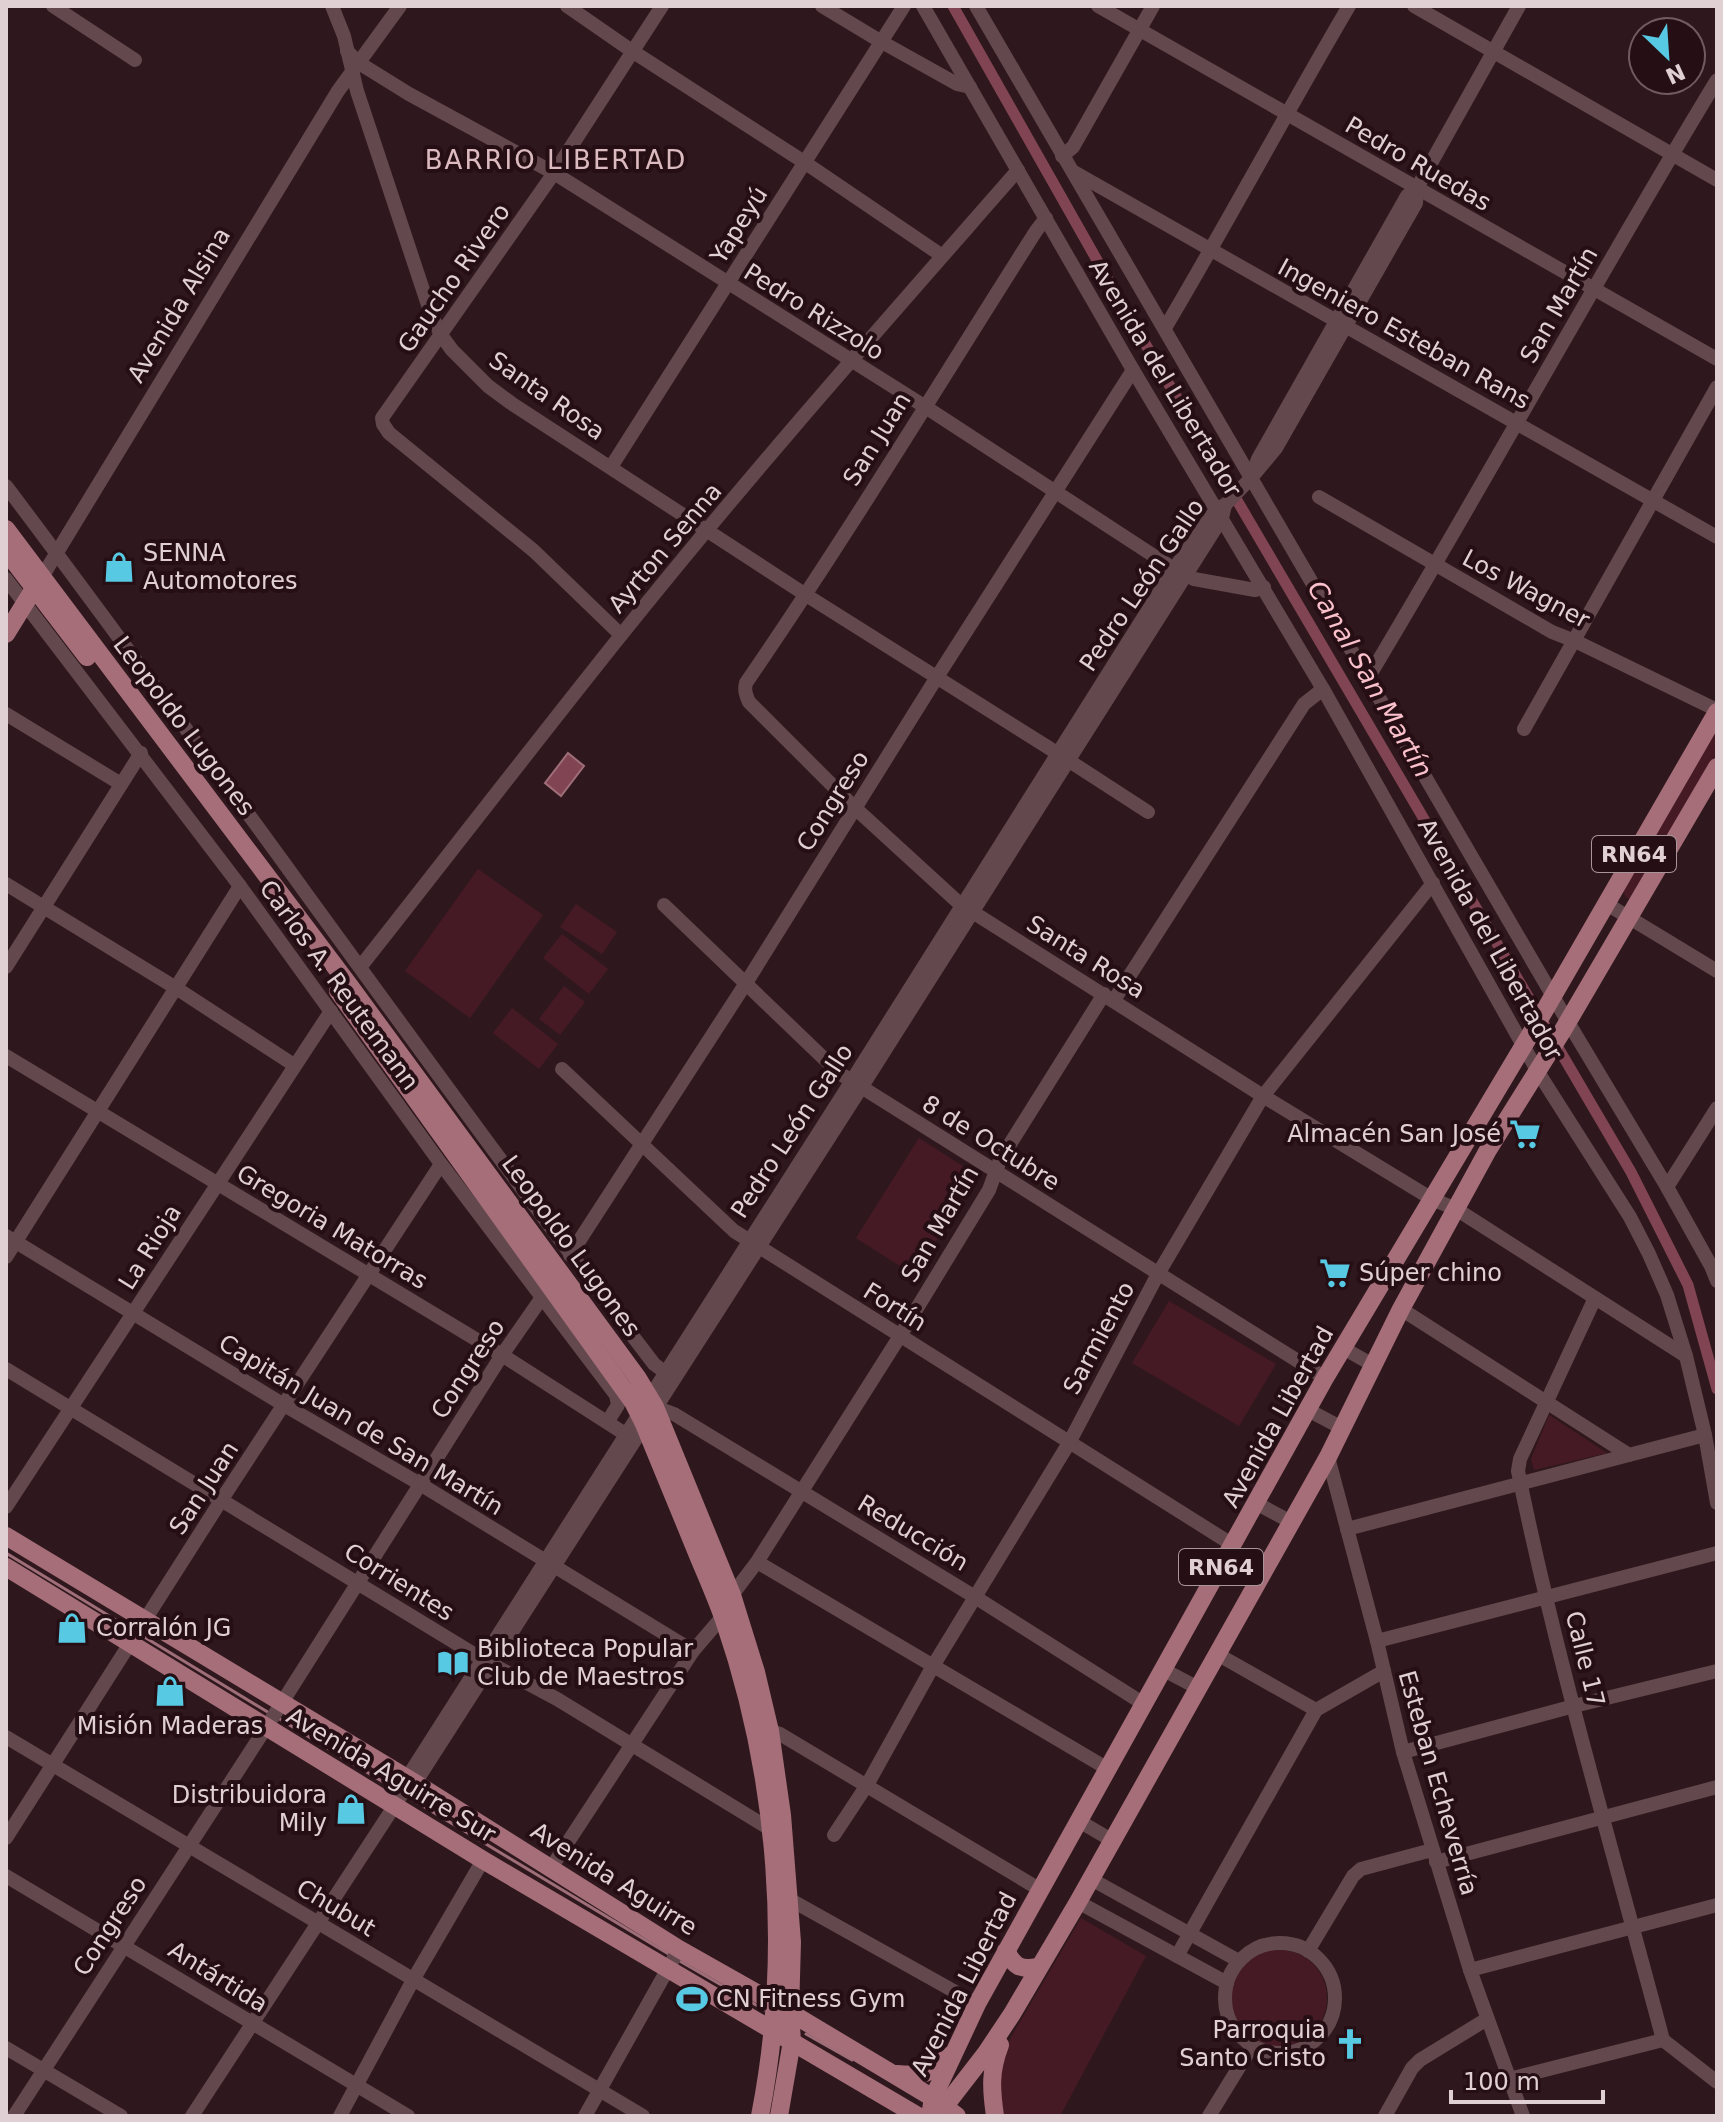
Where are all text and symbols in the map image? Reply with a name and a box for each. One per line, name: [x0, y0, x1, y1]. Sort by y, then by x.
north arrow: [1627, 16, 1707, 96]
text: N: [1662, 58, 1689, 89]
street label: Pedro Ruedas: [1340, 111, 1496, 217]
district label: BARRIO LIBERTAD: [425, 145, 687, 175]
street label: Yapeyú: [704, 181, 774, 270]
street label: Gaucho Rivero: [392, 198, 516, 358]
street label: Avenida Alsina: [122, 223, 236, 387]
street label: San Martín: [1515, 242, 1603, 368]
street label: Ingeniero Esteban Rans: [1273, 253, 1535, 415]
street label: Avenida del Libertador: [1083, 254, 1247, 502]
street label: Pedro Rizzolo: [739, 258, 889, 366]
street label: Santa Rosa: [484, 346, 610, 446]
street label: San Juan: [837, 387, 917, 491]
street label: Ayrton Senna: [603, 477, 727, 619]
street label: Pedro León Gallo: [1074, 494, 1210, 676]
place label: SENNA Automotores: [143, 539, 298, 595]
street label: Los Wagner: [1458, 544, 1594, 634]
shop icon: SENNA Automotores: [102, 550, 136, 584]
water label: Canal San Martín: [1301, 575, 1439, 783]
street label: Leopoldo Lugones: [107, 631, 261, 821]
street label: Congreso: [791, 746, 875, 856]
street label: Avenida del Libertador: [1412, 813, 1568, 1065]
road number: RN64: [1592, 836, 1676, 872]
street label: Carlos A. Reutemann: [254, 875, 424, 1095]
street label: Santa Rosa: [1022, 910, 1150, 1004]
street label: Pedro León Gallo: [725, 1039, 859, 1223]
street label: 8 de Octubre: [917, 1090, 1065, 1196]
supermarket icon: Almacén San José: [1508, 1117, 1542, 1151]
place label: Almacén San José: [1287, 1120, 1501, 1148]
street label: Leopoldo Lugones: [496, 1150, 646, 1342]
street label: Gregoria Matorras: [232, 1159, 432, 1295]
street label: San Martín: [896, 1161, 984, 1287]
street label: La Rioja: [113, 1199, 187, 1295]
supermarket icon: Súper chino: [1318, 1256, 1352, 1290]
place label: Súper chino: [1359, 1259, 1502, 1287]
street label: Fortín: [858, 1277, 932, 1337]
street label: Sarmiento: [1058, 1277, 1140, 1399]
street label: Congreso: [425, 1314, 511, 1424]
street label: Avenida Libertad: [1217, 1322, 1339, 1512]
street label: Capitán Juan de San Martín: [214, 1329, 508, 1521]
street label: San Juan: [164, 1436, 244, 1540]
street label: Reducción: [853, 1489, 973, 1577]
street label: Corrientes: [339, 1537, 459, 1627]
road number: RN64: [1179, 1549, 1263, 1585]
street label: Calle 17: [1560, 1608, 1610, 1710]
shop icon: Corralón JG: [55, 1611, 89, 1645]
place label: Corralón JG: [96, 1614, 231, 1642]
place label: Biblioteca Popular Club de Maestros: [477, 1635, 693, 1691]
library icon: Biblioteca Popular Club de Maestros: [436, 1646, 470, 1680]
street label: Esteban Echeverría: [1392, 1667, 1484, 1899]
shop icon: Misión Maderas: [153, 1674, 187, 1708]
street label: Avenida Aguirre Sur: [282, 1702, 501, 1848]
place label: Misión Maderas: [77, 1712, 263, 1740]
place label: Distribuidora Mily: [172, 1781, 327, 1837]
shop icon: Distribuidora Mily: [334, 1792, 368, 1826]
street label: Avenida Aguirre: [526, 1817, 702, 1941]
street label: Congreso: [67, 1871, 153, 1981]
street label: Chubut: [291, 1874, 381, 1942]
street label: Avenida Libertad: [906, 1887, 1022, 2081]
street label: Antártida: [163, 1936, 273, 2018]
sports icon: CN Fitness Gym: [675, 1982, 709, 2016]
place label: CN Fitness Gym: [716, 1985, 905, 2013]
place label: Parroquia Santo Cristo: [1179, 2016, 1326, 2072]
church icon: Parroquia Santo Cristo: [1333, 2027, 1367, 2061]
scale bar: [1451, 2054, 1603, 2104]
text: 100 m: [1463, 2068, 1540, 2096]

